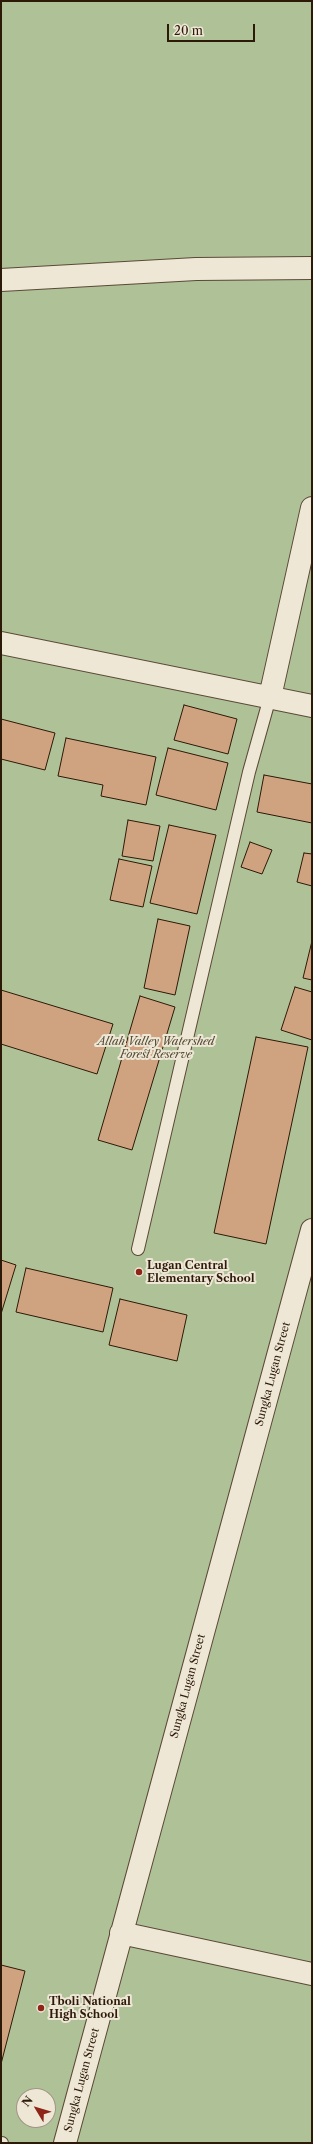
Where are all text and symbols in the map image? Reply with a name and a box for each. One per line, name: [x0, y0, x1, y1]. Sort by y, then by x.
scale bar: [169, 16, 257, 42]
text: 20 m: [174, 23, 203, 38]
park label: Allah Valley Watershed Forest Reserve: [98, 1035, 214, 1061]
place label: Lugan Central Elementary School: [147, 1259, 255, 1285]
marker: Lugan Central Elementary School: [134, 1267, 144, 1277]
street label: Sungka Lugan Street: [253, 1320, 293, 1428]
street label: Sungka Lugan Street: [168, 1632, 208, 1740]
place label: Tboli National High School: [49, 1995, 131, 2021]
marker: Tboli National High School: [36, 2003, 46, 2013]
street label: Sungka Lugan Street: [62, 2026, 102, 2134]
north arrow: [16, 2088, 56, 2128]
text: N: [19, 2093, 36, 2109]

